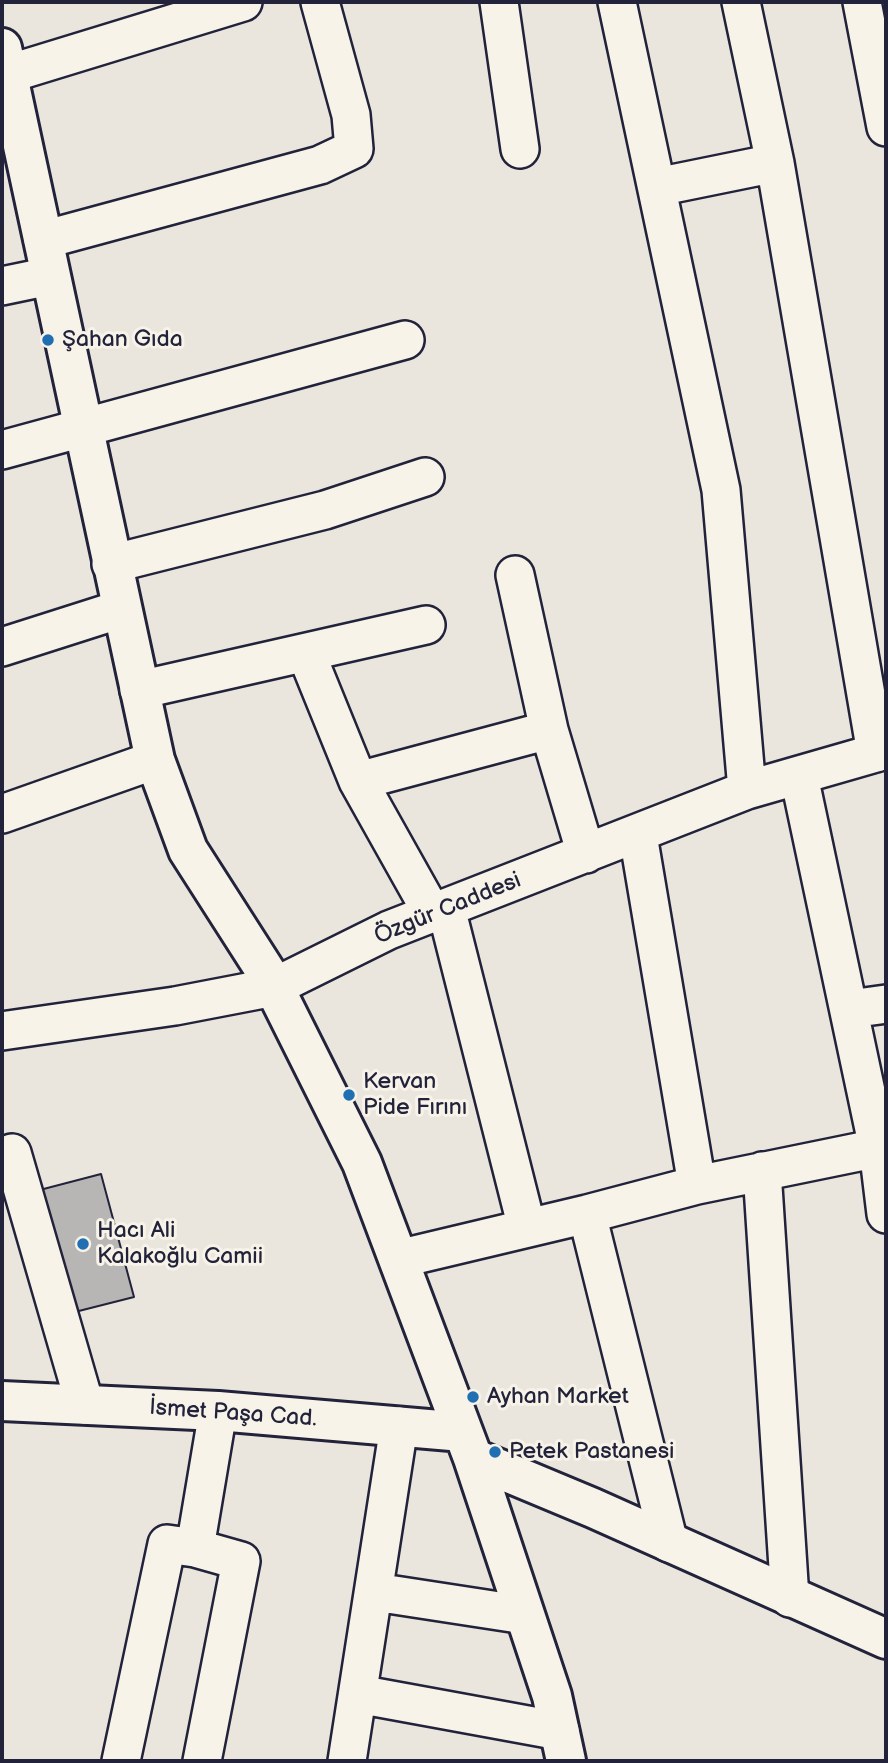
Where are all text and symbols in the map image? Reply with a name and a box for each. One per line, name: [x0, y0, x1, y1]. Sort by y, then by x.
place label: Şahan Gıda: [62, 326, 183, 354]
marker: Şahan Gıda: [40, 332, 56, 348]
street label: Özgür Caddesi: [371, 867, 525, 951]
place label: Kervan Pide Fırını: [363, 1068, 467, 1122]
marker: Kervan Pide Fırını: [341, 1087, 357, 1103]
place label: Hacı Ali Kalakoğlu Camii: [97, 1217, 263, 1271]
marker: Hacı Ali Kalakoğlu Camii: [75, 1236, 91, 1252]
place label: Ayhan Market: [487, 1383, 629, 1411]
marker: Ayhan Market: [465, 1389, 481, 1405]
street label: İsmet Paşa Cad.: [148, 1394, 318, 1434]
place label: Petek Pastanesi: [509, 1438, 674, 1466]
marker: Petek Pastanesi: [487, 1444, 503, 1460]

